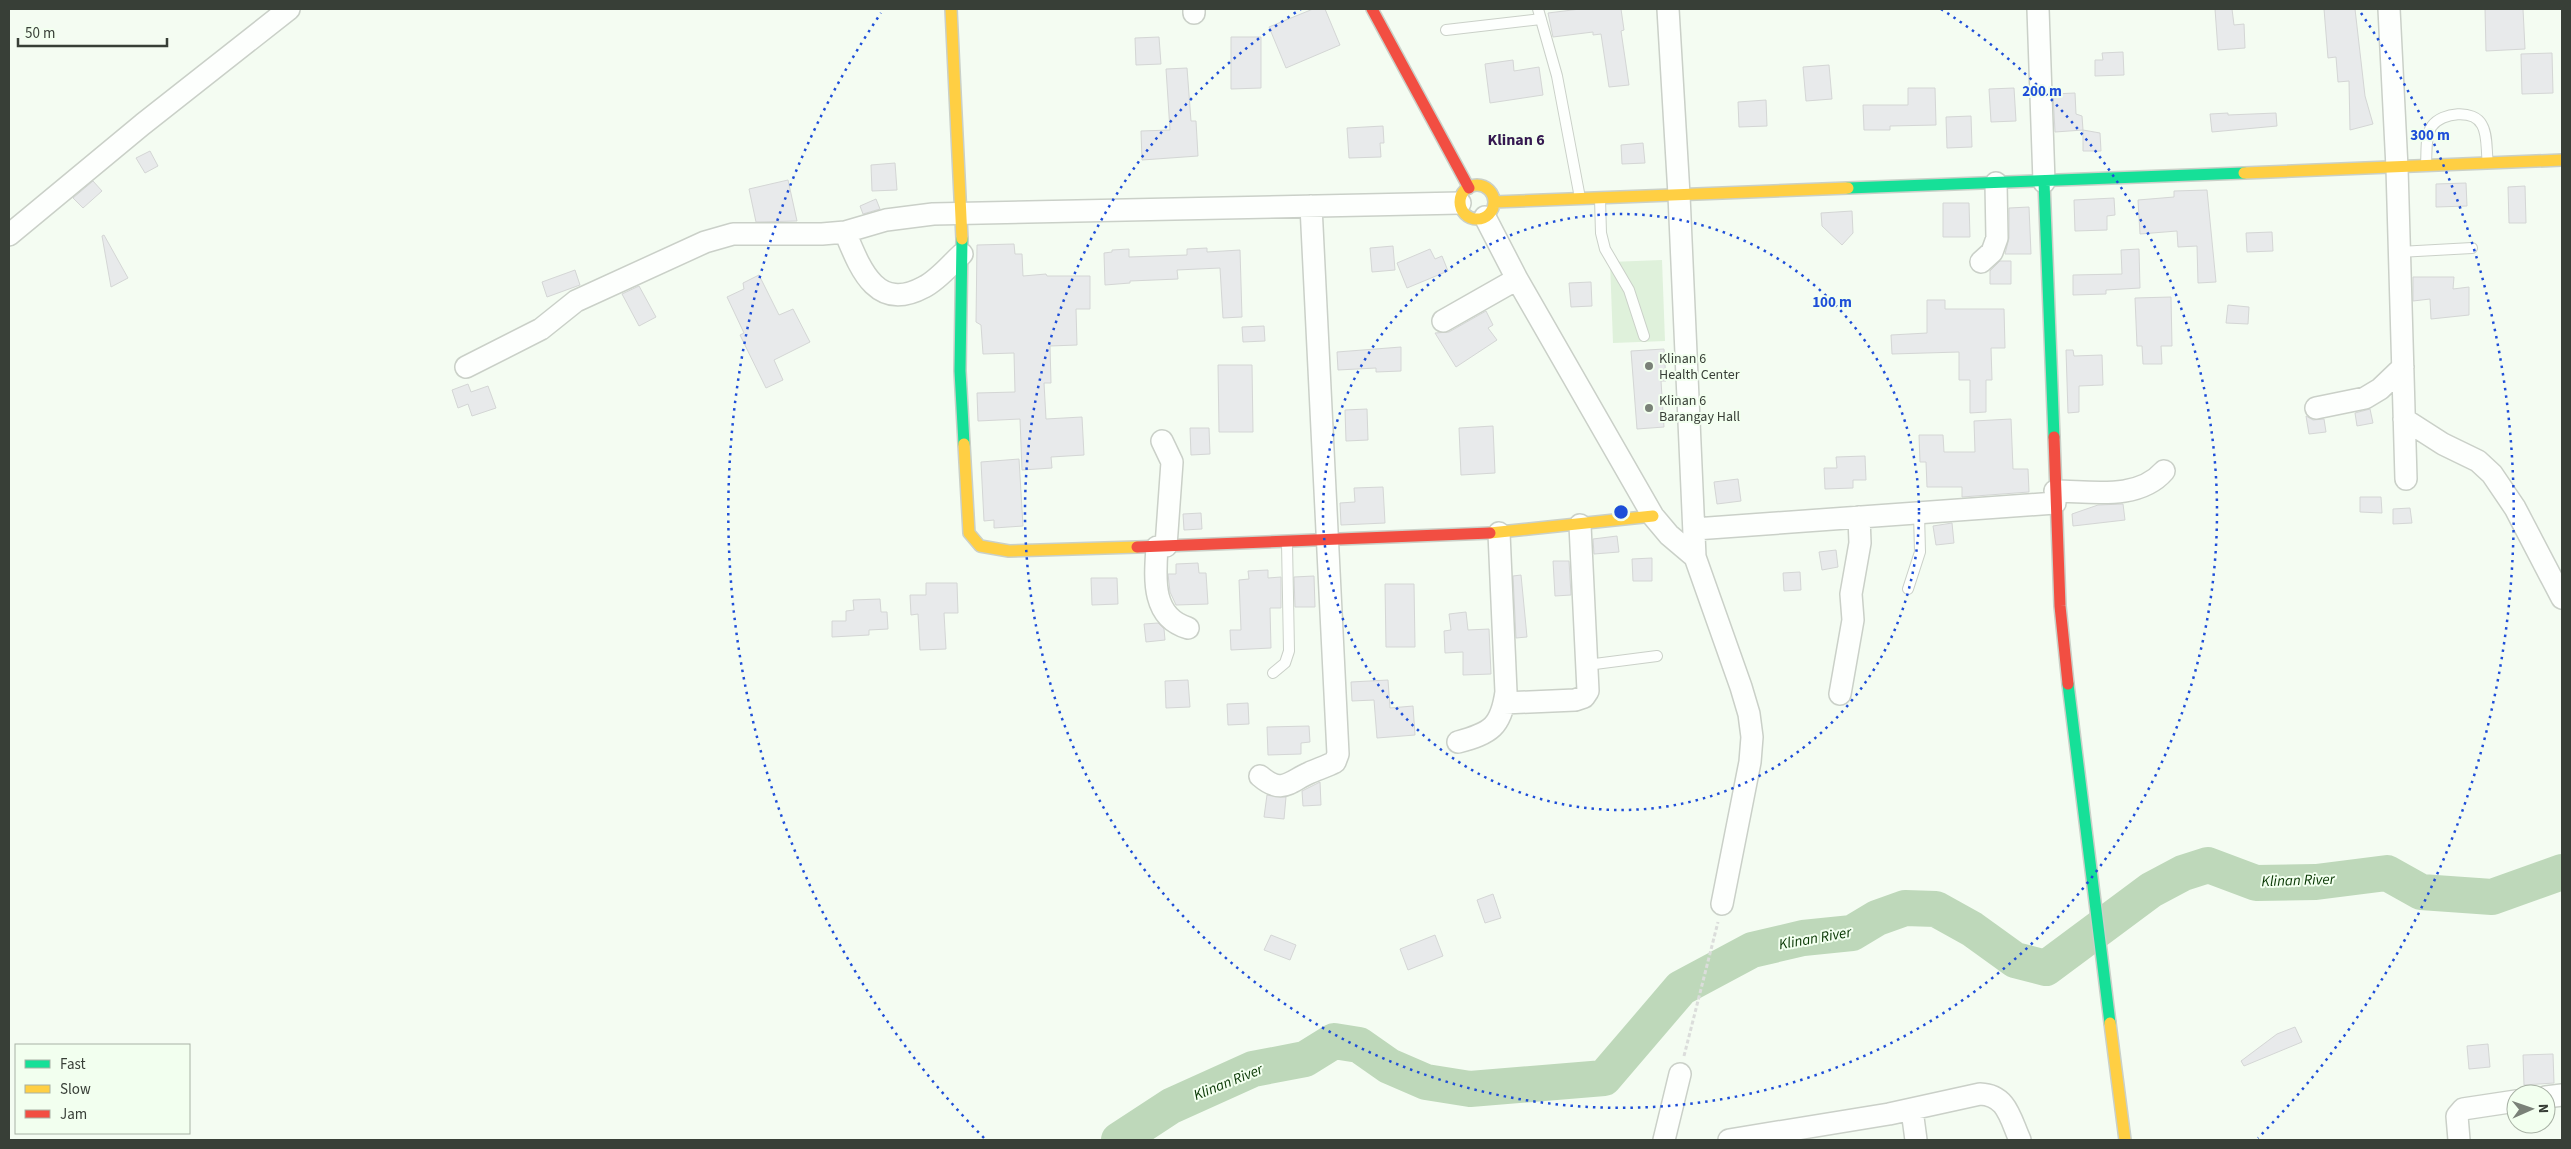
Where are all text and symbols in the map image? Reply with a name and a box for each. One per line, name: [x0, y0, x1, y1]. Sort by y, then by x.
scale bar: [18, 15, 166, 47]
text: 50 m: [25, 23, 55, 44]
text: 200 m: [2022, 81, 2062, 102]
text: 300 m: [2410, 125, 2450, 146]
district label: Klinan 6: [1487, 129, 1545, 151]
text: 100 m: [1812, 292, 1852, 313]
place label: Klinan 6 Health Center: [1659, 349, 1740, 385]
marker: Klinan 6 Health Center: [1643, 360, 1655, 372]
place label: Klinan 6 Barangay Hall: [1659, 391, 1741, 427]
marker: Klinan 6 Barangay Hall: [1643, 402, 1655, 414]
centre of rings: [1612, 503, 1630, 521]
water label: Klinan River: [2261, 869, 2336, 892]
water label: Klinan River: [1777, 922, 1854, 955]
legend: [15, 1044, 190, 1134]
text: Fast: [60, 1054, 86, 1075]
water label: Klinan River: [1190, 1059, 1267, 1106]
text: Slow: [60, 1079, 91, 1100]
north arrow: [2506, 1084, 2556, 1134]
text: Jam: [60, 1104, 87, 1125]
text: N: [2533, 1104, 2553, 1114]

